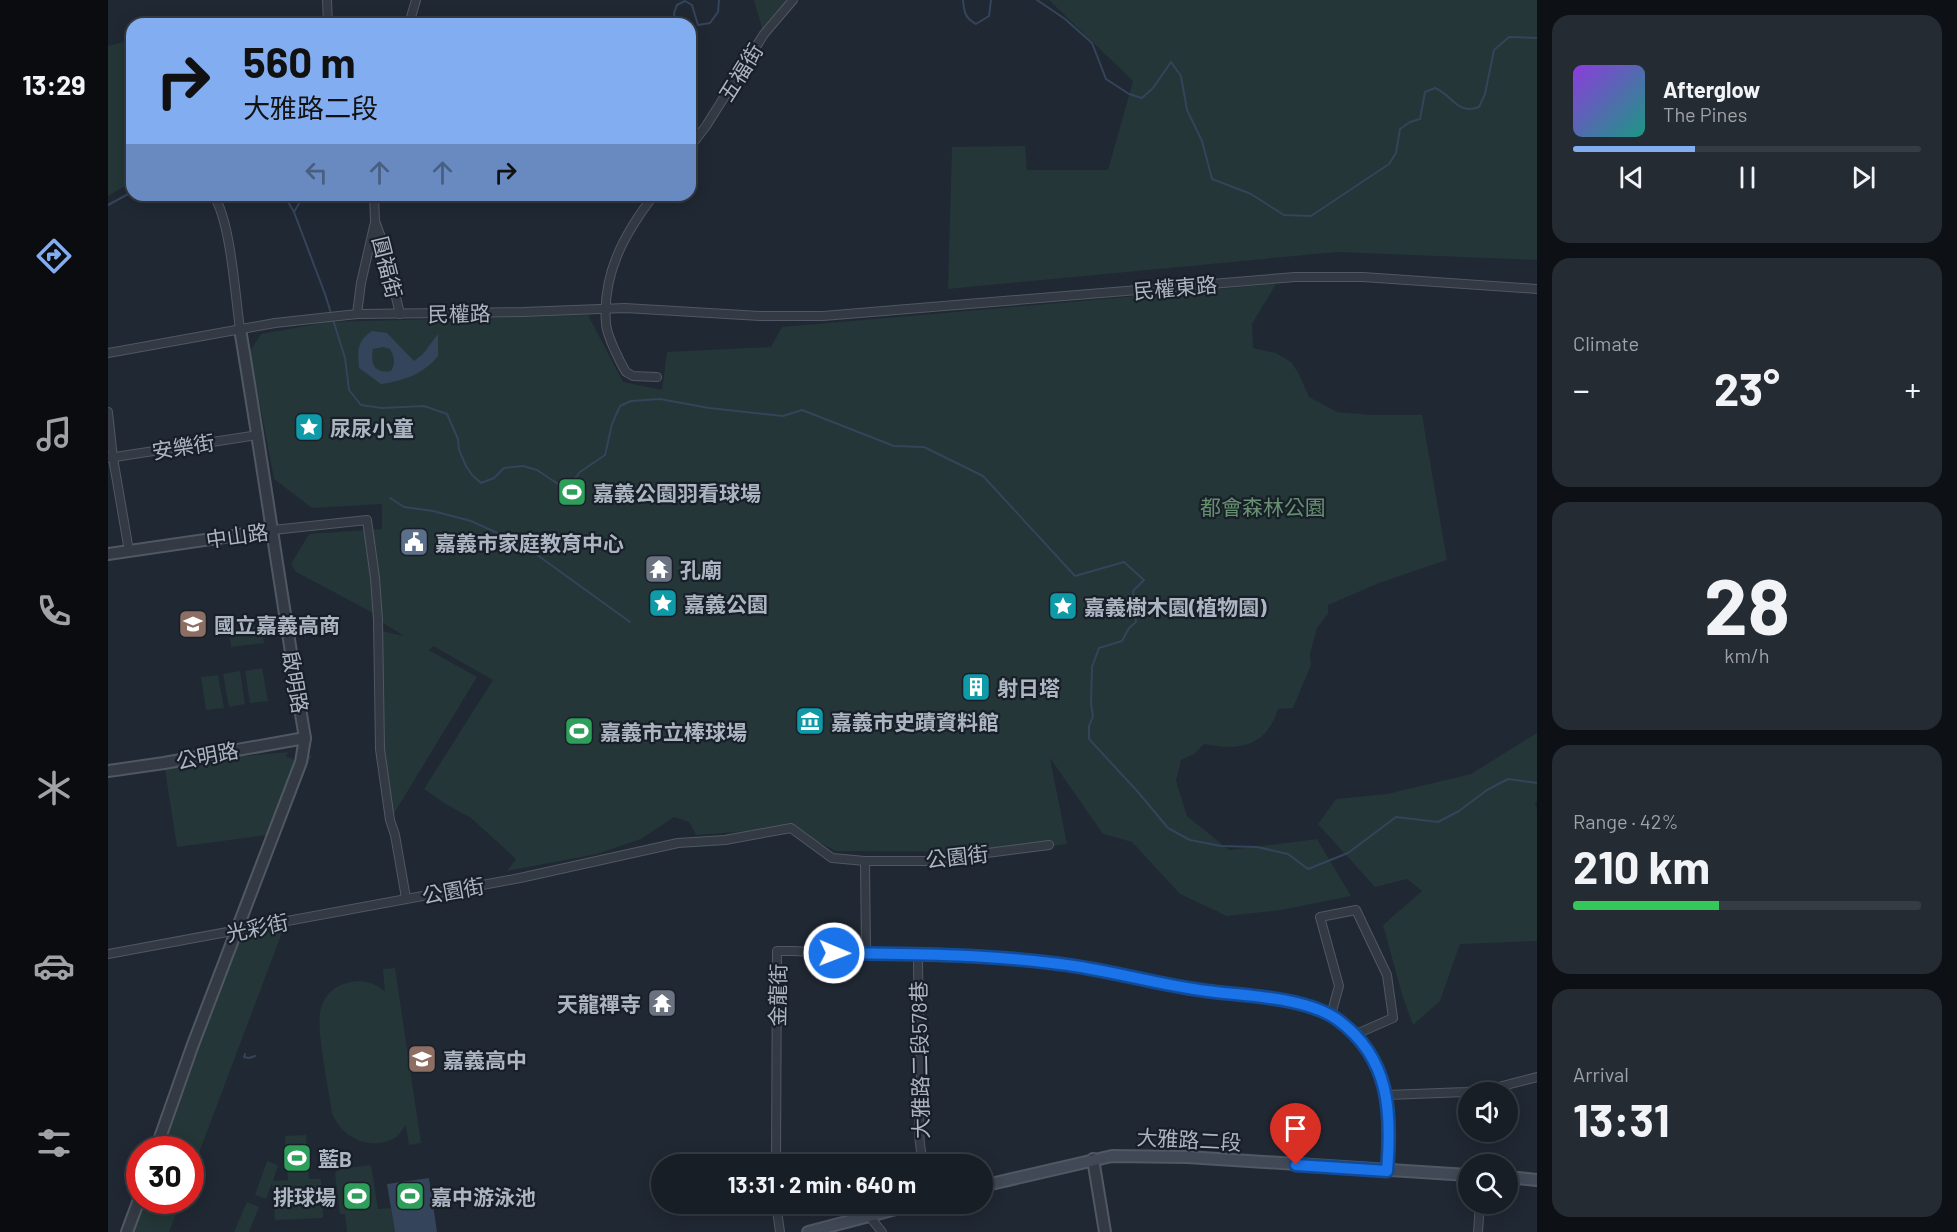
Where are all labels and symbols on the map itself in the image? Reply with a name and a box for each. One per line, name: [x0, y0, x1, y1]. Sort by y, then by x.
street label: 五福街: [713, 39, 767, 105]
street label: 圓福街: [368, 233, 408, 301]
street label: 民權東路: [1132, 271, 1218, 303]
street label: 民權路: [427, 300, 491, 326]
place icon: 尿尿小童: [293, 411, 325, 443]
place label: 尿尿小童: [330, 415, 414, 440]
street label: 安樂街: [150, 429, 216, 463]
sports icon: 嘉義公園羽看球場: [556, 476, 588, 508]
place label: 嘉義公園羽看球場: [593, 480, 761, 505]
park label: 都會森林公園: [1200, 494, 1326, 519]
street label: 中山路: [204, 518, 270, 552]
public building icon: 嘉義市家庭教育中心: [398, 526, 430, 558]
place label: 嘉義市家庭教育中心: [435, 530, 624, 555]
temple icon: 孔廟: [643, 553, 675, 585]
place label: 孔廟: [680, 557, 722, 582]
place icon: 嘉義公園: [647, 587, 679, 619]
place icon: 嘉義樹木園(植物園): [1047, 590, 1079, 622]
place label: 嘉義公園: [684, 591, 768, 616]
place label: 嘉義樹木園(植物園): [1084, 594, 1267, 619]
school or university icon: 國立嘉義高商: [177, 608, 209, 640]
place label: 國立嘉義高商: [214, 612, 340, 637]
street label: 啟明路: [278, 649, 314, 715]
building icon: 射日塔: [960, 671, 992, 703]
place label: 射日塔: [997, 675, 1060, 700]
museum icon: 嘉義市史蹟資料館: [794, 705, 826, 737]
place label: 嘉義市史蹟資料館: [831, 709, 999, 734]
sports icon: 嘉義市立棒球場: [563, 715, 595, 747]
place label: 嘉義市立棒球場: [600, 719, 747, 744]
street label: 公明路: [174, 737, 240, 773]
street label: 公園街: [924, 840, 990, 872]
street label: 公園街: [420, 872, 486, 908]
street label: 光彩街: [224, 908, 290, 946]
position arrow: [802, 921, 866, 985]
street label: 金龍街: [764, 963, 790, 1027]
street label: 大雅路二段578巷: [905, 981, 933, 1139]
temple icon: 天龍禪寺: [646, 987, 678, 1019]
place label: 天龍禪寺: [557, 991, 641, 1016]
school or university icon: 嘉義高中: [406, 1043, 438, 1075]
place label: 嘉義高中: [443, 1047, 527, 1072]
pin: [1270, 1103, 1321, 1165]
street label: 大雅路二段: [1136, 1124, 1242, 1154]
speed limit sign: 30: [126, 1136, 204, 1214]
sports icon: 藍B: [281, 1142, 313, 1174]
place label: 藍B: [318, 1146, 352, 1171]
sports icon: 排球場: [341, 1180, 373, 1212]
sports icon: 嘉中游泳池: [394, 1180, 426, 1212]
place label: 排球場: [273, 1184, 336, 1209]
place label: 嘉中游泳池: [431, 1184, 536, 1209]

